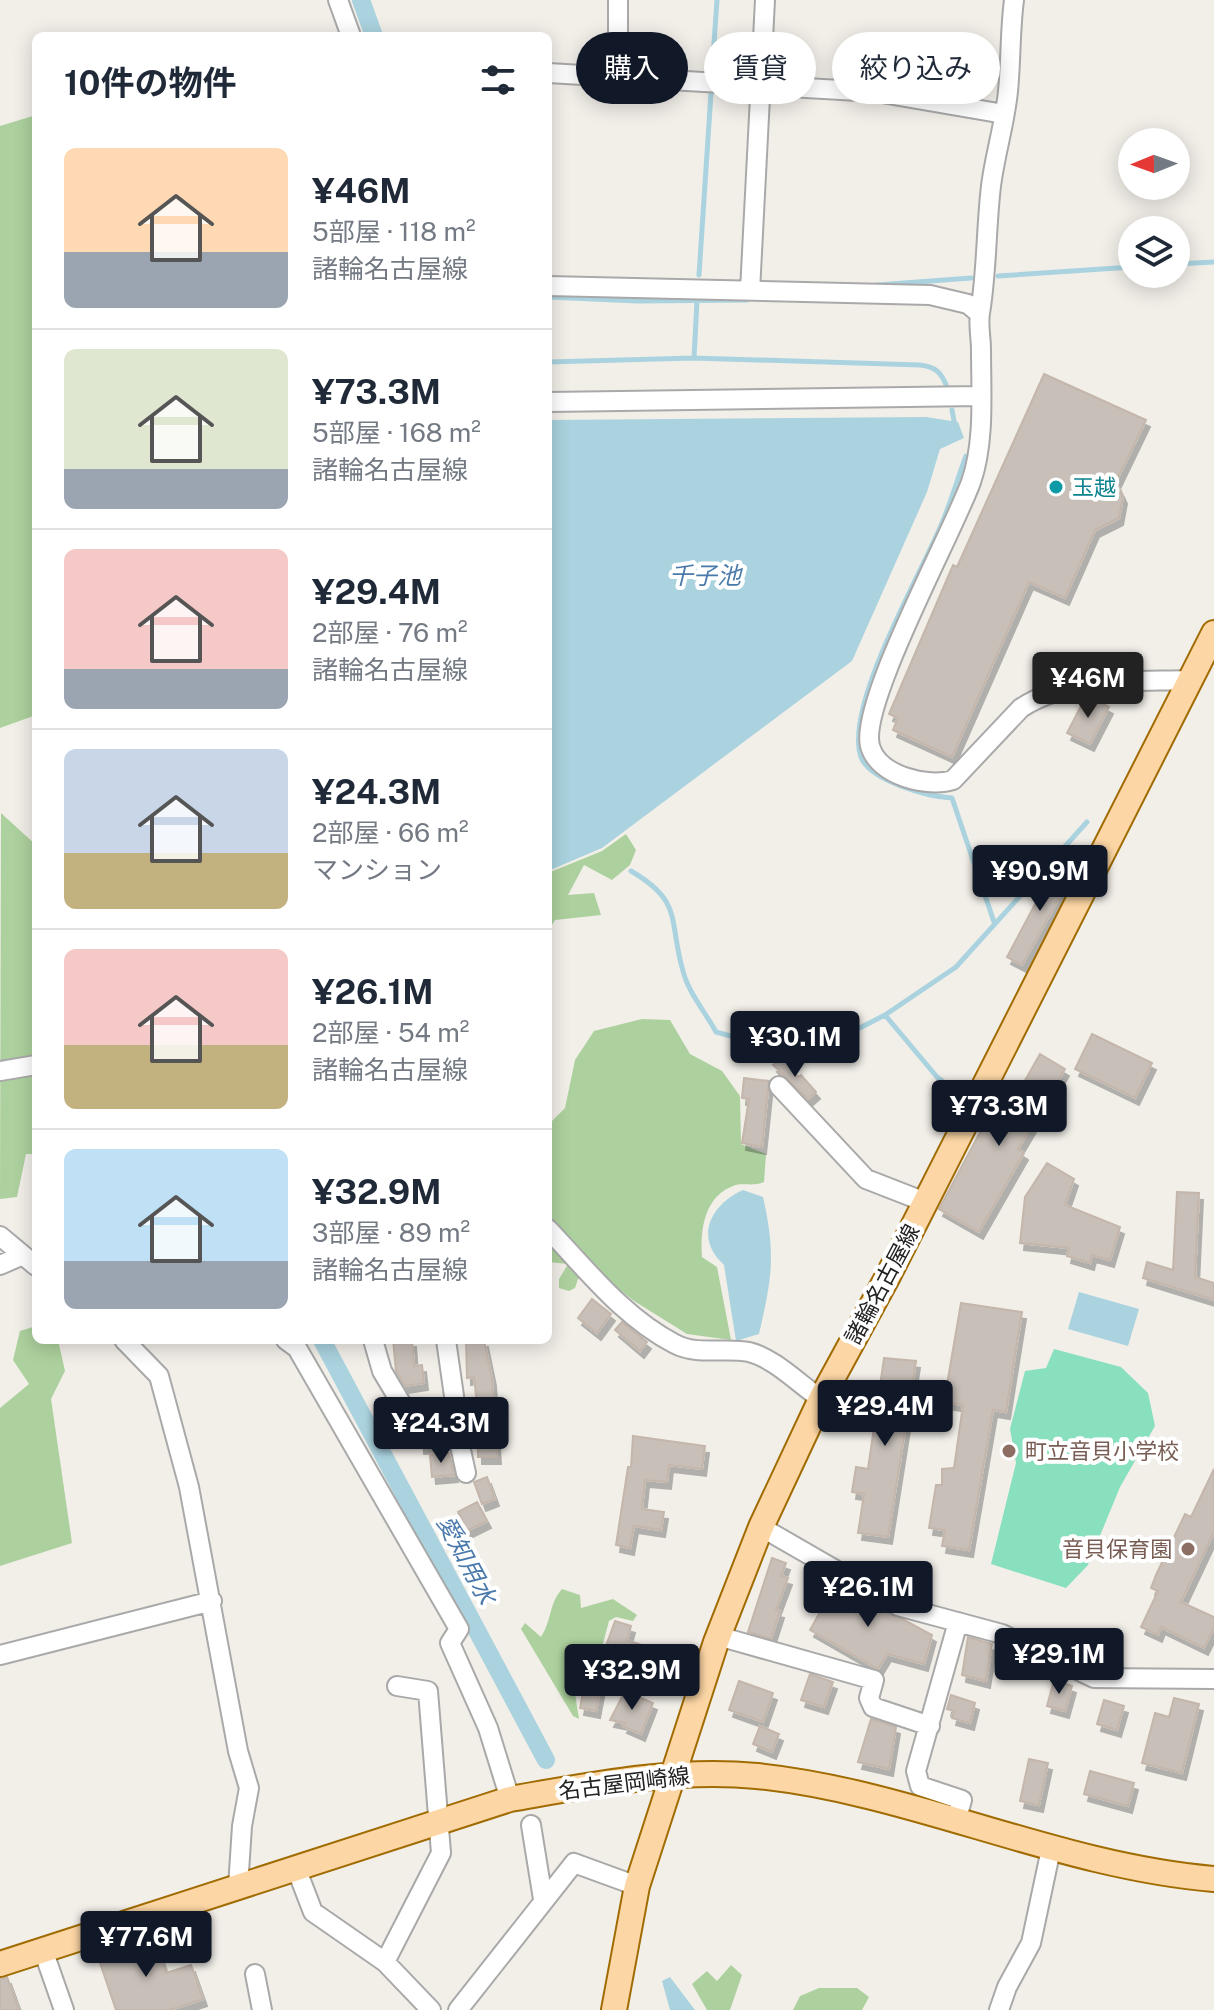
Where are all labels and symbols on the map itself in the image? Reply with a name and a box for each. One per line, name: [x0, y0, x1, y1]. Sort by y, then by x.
north arrow: [1118, 128, 1190, 200]
place label: 玉越: [1072, 474, 1116, 500]
marker: 玉越: [1047, 478, 1065, 496]
water label: 千子池: [669, 561, 743, 589]
pin: ¥46M: [1041, 652, 1135, 720]
pin: ¥90.9M: [975, 845, 1105, 913]
pin: ¥30.1M: [730, 1011, 860, 1079]
pin: ¥73.3M: [934, 1080, 1064, 1148]
street label: 諸輪名古屋線: [840, 1220, 924, 1348]
pin: ¥29.4M: [820, 1380, 950, 1448]
pin: ¥24.3M: [376, 1397, 506, 1465]
place label: 町立音貝小学校: [1025, 1438, 1179, 1464]
marker: 町立音貝小学校: [1000, 1442, 1018, 1460]
water label: 愛知用水: [432, 1511, 503, 1611]
place label: 音貝保育園: [1062, 1536, 1172, 1562]
marker: 音貝保育園: [1179, 1540, 1197, 1558]
pin: ¥26.1M: [803, 1561, 933, 1629]
pin: ¥29.1M: [994, 1628, 1124, 1696]
pin: ¥32.9M: [567, 1644, 697, 1712]
street label: 名古屋岡崎線: [557, 1762, 691, 1804]
pin: ¥77.6M: [81, 1911, 211, 1979]

